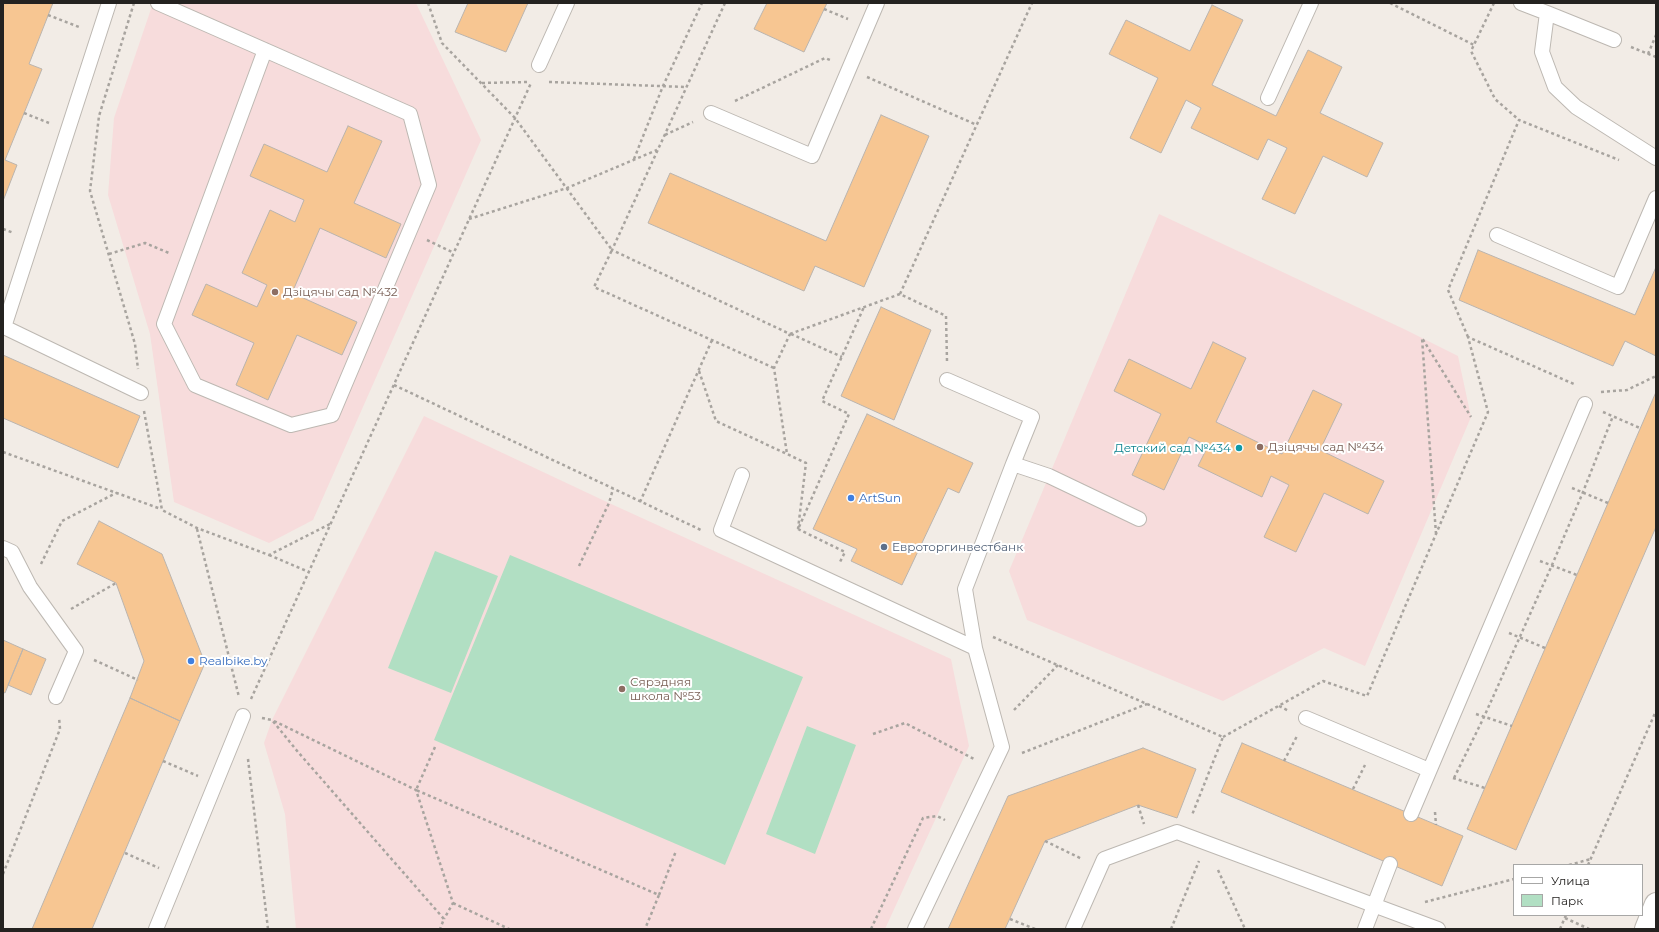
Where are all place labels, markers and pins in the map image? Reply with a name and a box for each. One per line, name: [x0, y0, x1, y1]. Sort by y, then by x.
place label: Дзіцячы сад №432: [283, 285, 398, 299]
marker: Дзіцячы сад №432: [270, 287, 280, 297]
place label: Дзіцячы сад №434: [1268, 440, 1384, 454]
place label: Детский сад №434: [1114, 441, 1231, 455]
marker: Дзіцячы сад №434: [1255, 442, 1265, 452]
marker: Детский сад №434: [1234, 443, 1244, 453]
place label: ArtSun: [859, 491, 901, 505]
marker: ArtSun: [846, 493, 856, 503]
place label: Евроторгинвестбанк: [892, 540, 1023, 554]
marker: Евроторгинвестбанк: [879, 542, 889, 552]
place label: Realbike.by: [199, 654, 268, 668]
marker: Realbike.by: [186, 656, 196, 666]
place label: Сярэдняя школа №53: [630, 675, 701, 703]
marker: Сярэдняя школа №53: [617, 684, 627, 694]

